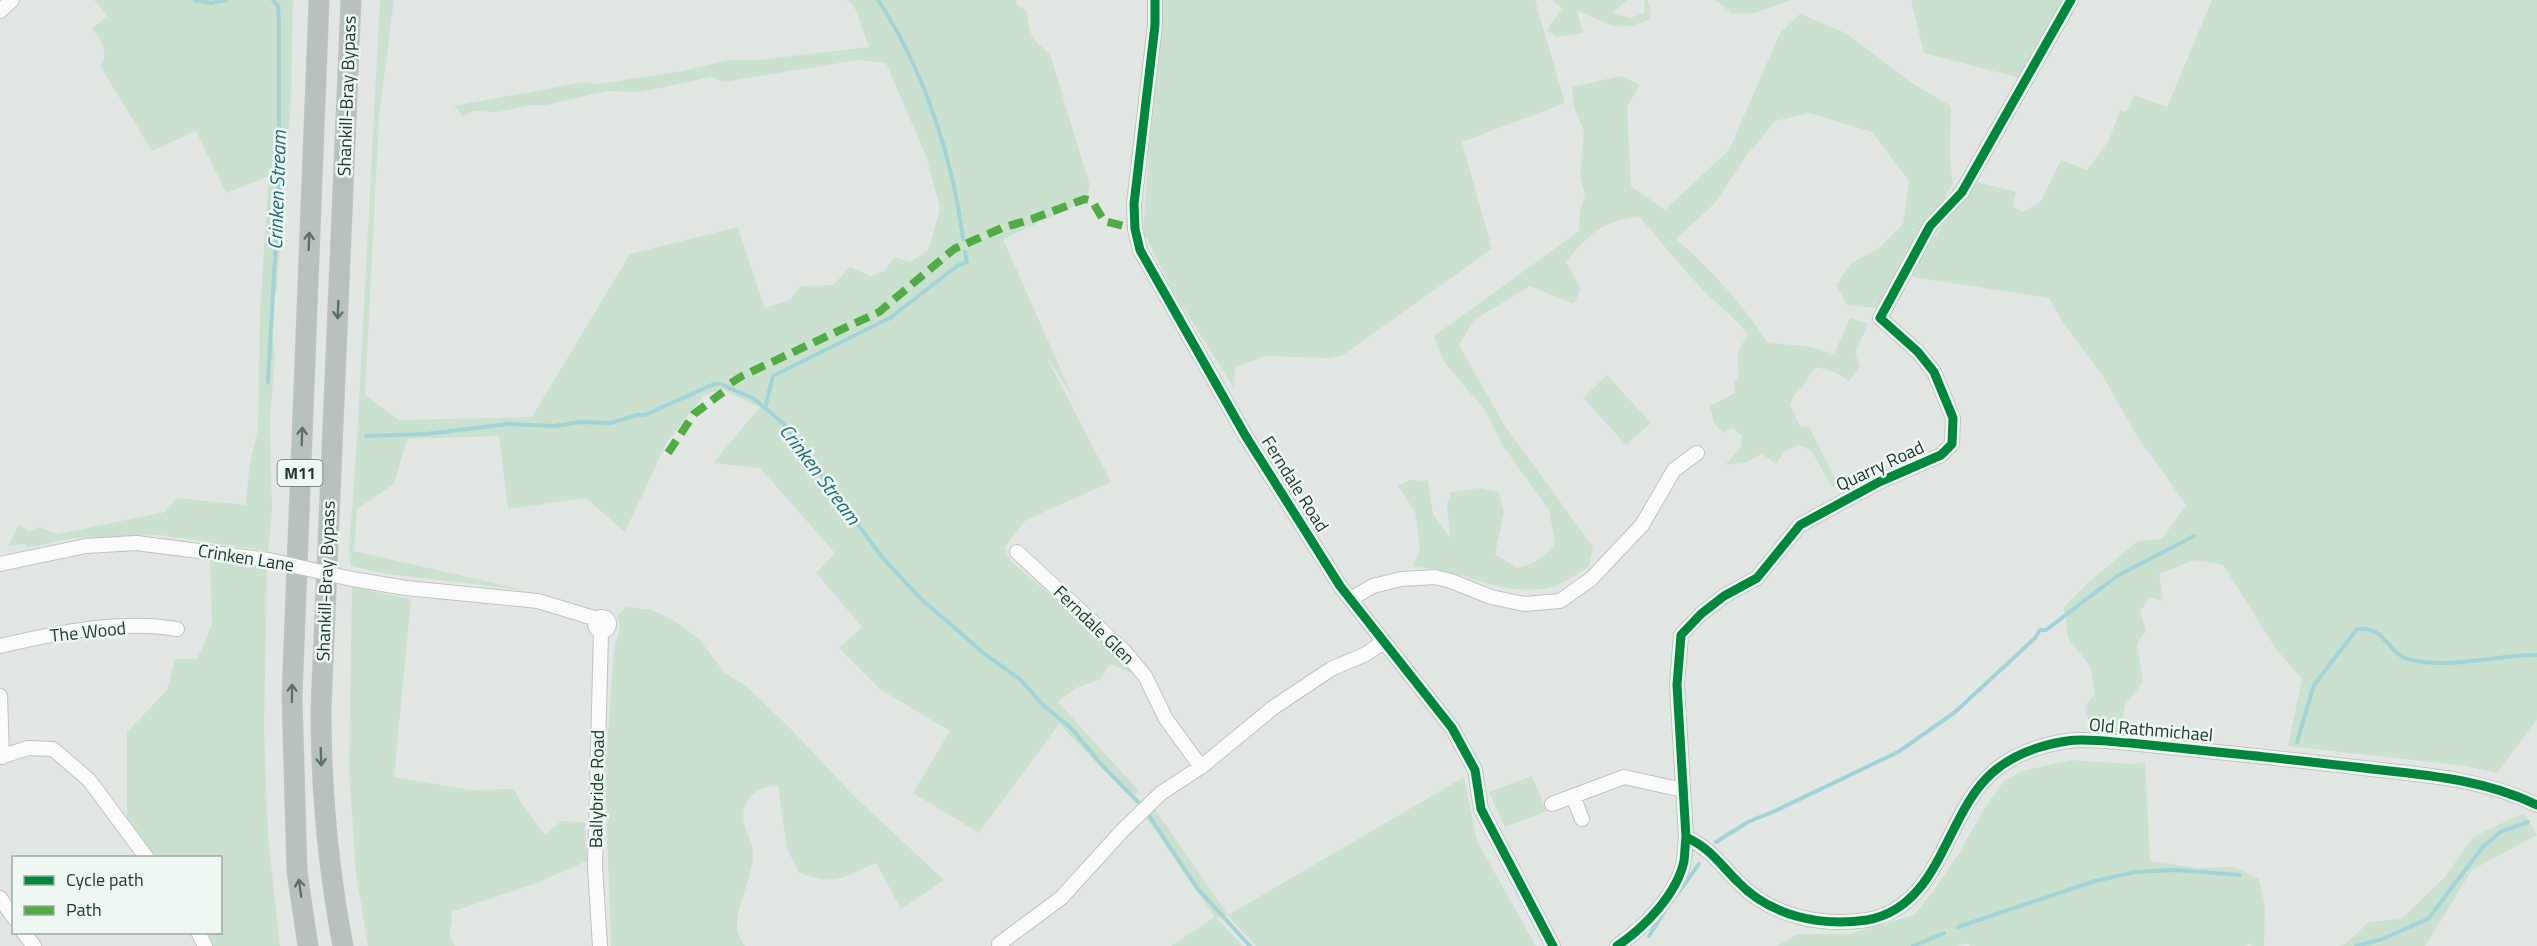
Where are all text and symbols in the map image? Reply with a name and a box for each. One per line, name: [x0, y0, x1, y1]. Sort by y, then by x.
street label: Shankill-Bray Bypass: [330, 15, 363, 177]
water label: Crinken Stream: [259, 129, 294, 250]
one-way arrow: [304, 231, 315, 251]
one-way arrow: [333, 300, 344, 320]
water label: Crinken Stream: [772, 417, 869, 531]
one-way arrow: [296, 426, 307, 446]
street label: Ferndale Road: [1255, 430, 1336, 537]
street label: Quarry Road: [1831, 433, 1928, 498]
road number: M11: [278, 460, 322, 486]
street label: Shankill-Bray Bypass: [309, 500, 342, 662]
street label: Crinken Lane: [196, 537, 296, 578]
street label: Ferndale Glen: [1048, 579, 1141, 670]
street label: The Wood: [49, 614, 127, 649]
one-way arrow: [286, 684, 298, 704]
street label: Old Rathmichael: [2088, 711, 2214, 748]
street label: Ballybride Road: [582, 730, 611, 848]
one-way arrow: [316, 746, 327, 766]
legend: [12, 856, 222, 934]
text: Cycle path: [66, 866, 144, 893]
one-way arrow: [294, 879, 305, 898]
text: Path: [66, 896, 102, 923]

